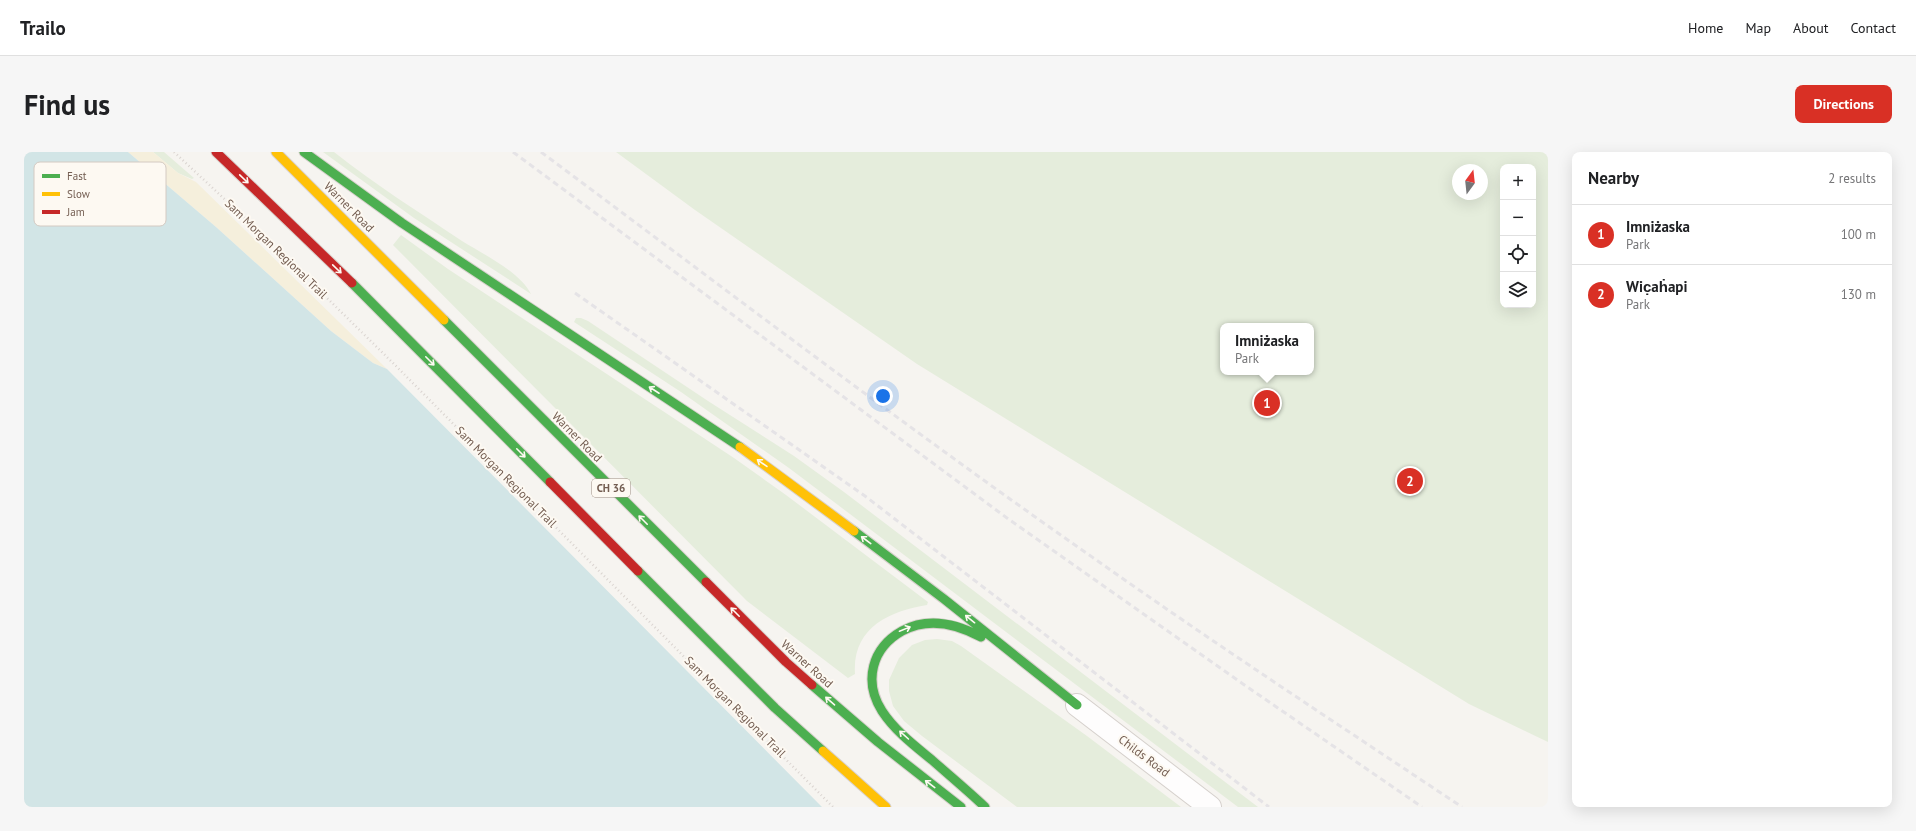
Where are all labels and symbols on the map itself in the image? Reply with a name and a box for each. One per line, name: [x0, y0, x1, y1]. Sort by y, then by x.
legend: [34, 162, 166, 226]
north arrow: [1452, 164, 1488, 200]
text: Fast: [67, 169, 87, 183]
one-way arrow: [239, 174, 249, 184]
street label: Warner Road: [321, 178, 378, 235]
text: Slow: [67, 187, 90, 201]
street label: Sam Morgan Regional Trail: [222, 196, 331, 302]
text: Jam: [66, 205, 85, 219]
one-way arrow: [332, 264, 342, 274]
one-way arrow: [425, 356, 435, 366]
one-way arrow: [649, 386, 660, 394]
your location: [873, 386, 893, 406]
pin: 1: [1254, 388, 1280, 418]
street label: Warner Road: [549, 408, 606, 465]
street label: Sam Morgan Regional Trail: [453, 423, 560, 531]
one-way arrow: [516, 448, 526, 458]
one-way arrow: [757, 459, 768, 467]
pin: 2: [1397, 466, 1423, 496]
road number: CH 36: [592, 479, 630, 497]
one-way arrow: [638, 515, 648, 525]
one-way arrow: [861, 536, 872, 544]
one-way arrow: [730, 607, 740, 617]
one-way arrow: [964, 615, 975, 623]
one-way arrow: [899, 625, 911, 633]
street label: Warner Road: [778, 636, 836, 691]
street label: Sam Morgan Regional Trail: [682, 653, 789, 761]
one-way arrow: [825, 696, 835, 705]
one-way arrow: [898, 730, 909, 739]
street label: Childs Road: [1116, 731, 1173, 780]
one-way arrow: [925, 779, 936, 788]

